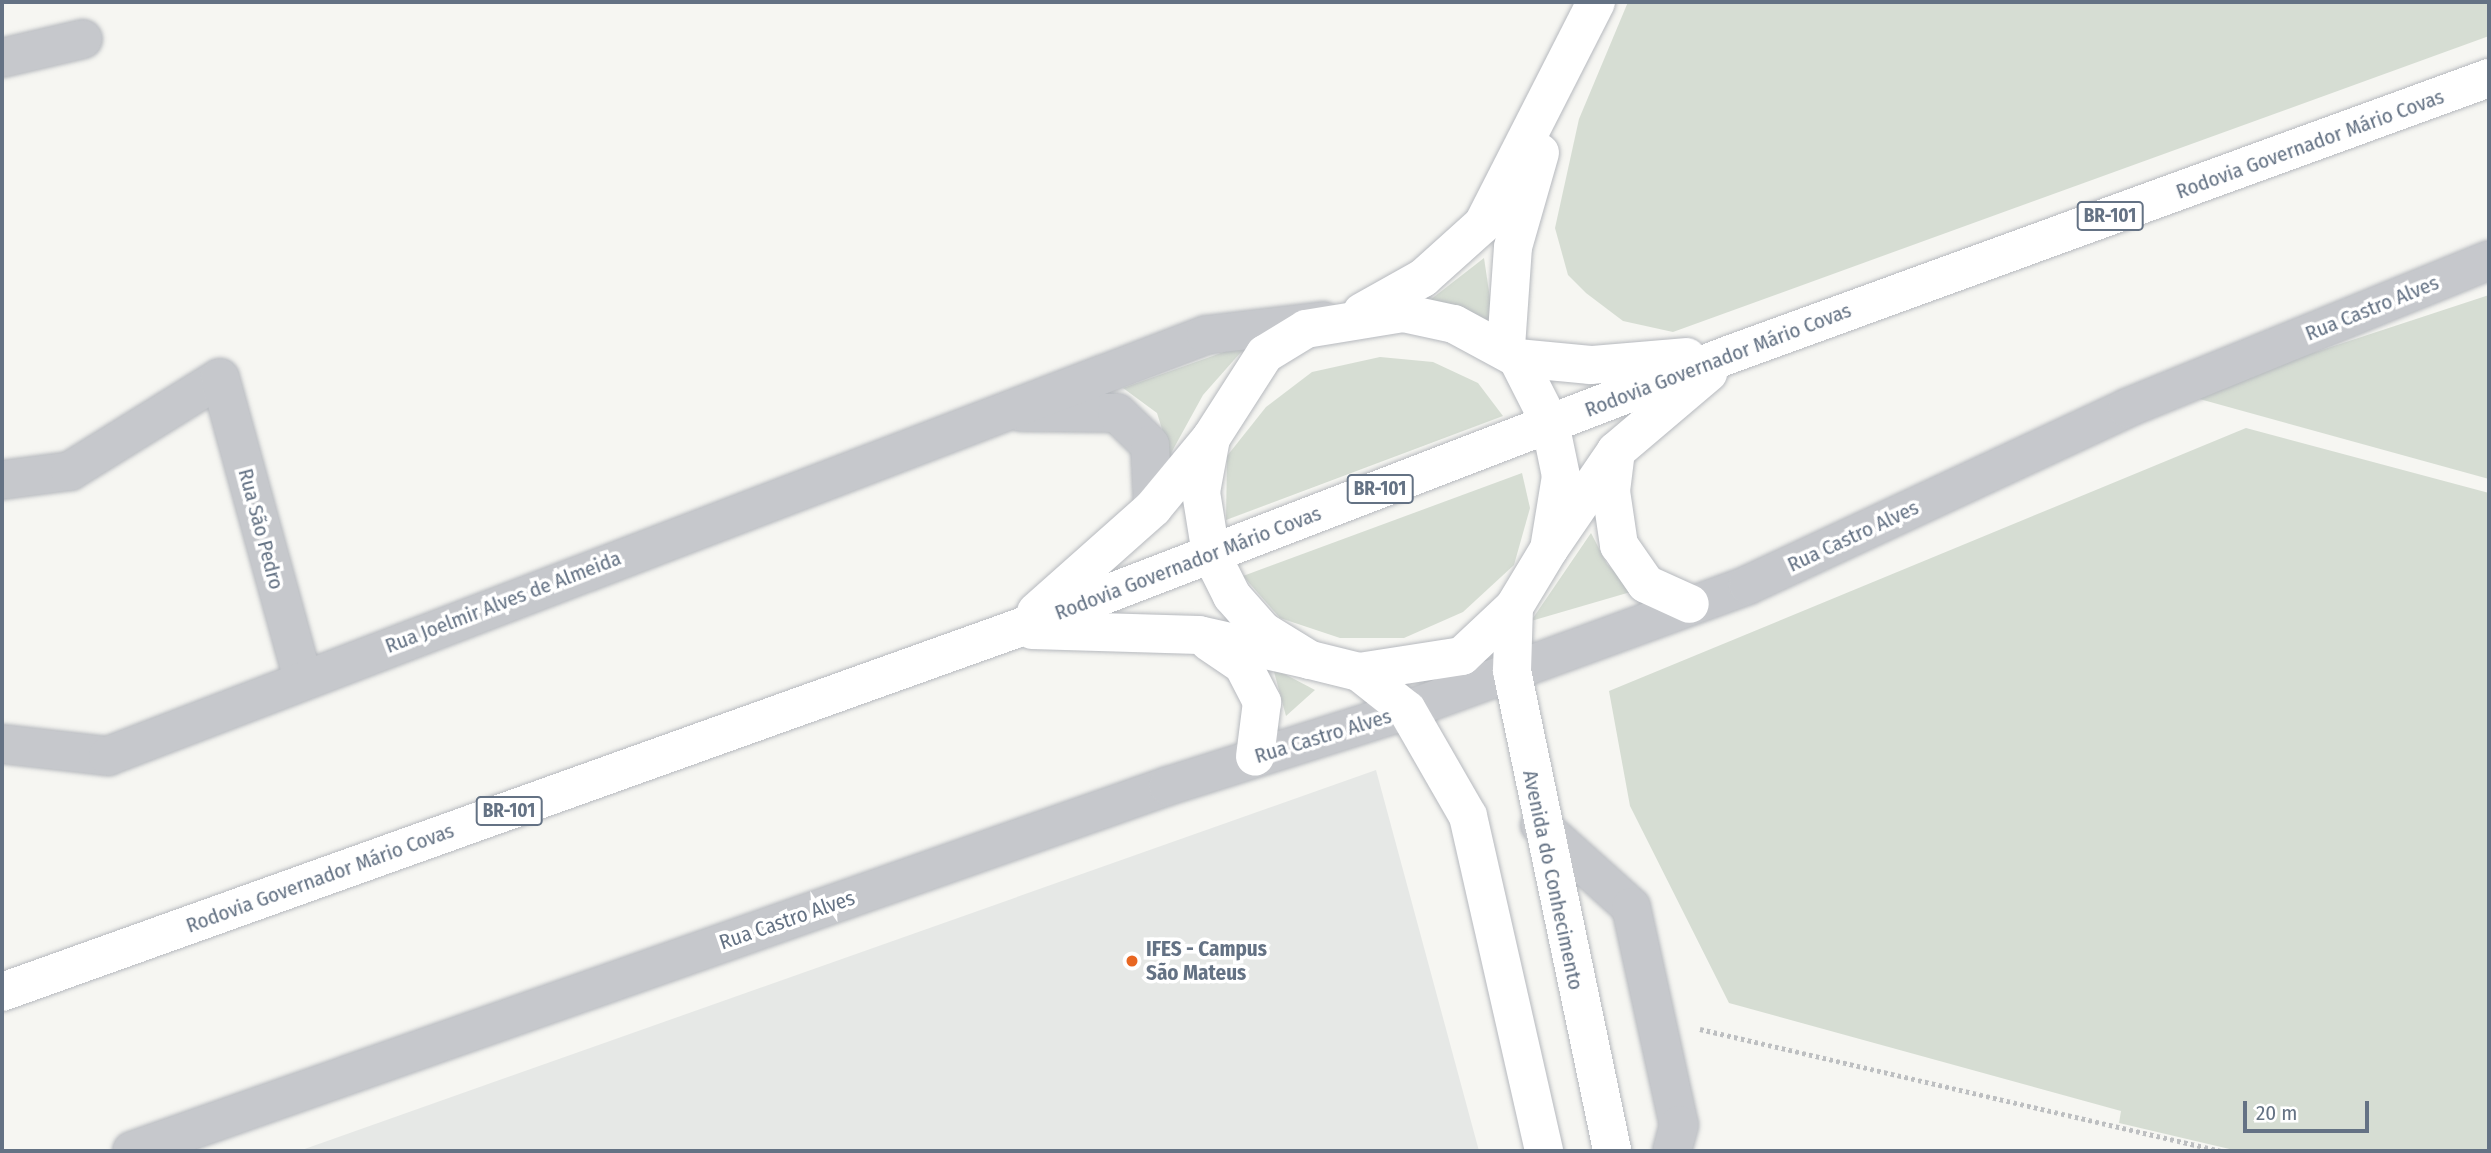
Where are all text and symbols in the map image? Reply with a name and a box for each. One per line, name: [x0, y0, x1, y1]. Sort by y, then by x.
street label: Rodovia Governador Mário Covas: [2173, 84, 2447, 204]
road number: BR-101: [2075, 200, 2145, 232]
street label: Rua Castro Alves: [2302, 270, 2442, 346]
street label: Rodovia Governador Mário Covas: [1581, 297, 1855, 423]
street label: Rua São Pedro: [233, 466, 289, 592]
road number: BR-101: [1345, 474, 1415, 504]
street label: Rua Castro Alves: [1783, 495, 1923, 577]
street label: Rodovia Governador Mário Covas: [1051, 500, 1325, 626]
street label: Rua Joelmir Alves de Almeida: [382, 545, 624, 659]
street label: Rua Castro Alves: [1252, 703, 1394, 769]
street label: Avenida do Conhecimento: [1517, 768, 1589, 992]
road number: BR-101: [474, 796, 544, 826]
street label: Rodovia Governador Mário Covas: [183, 818, 457, 938]
street label: Rua Castro Alves: [716, 885, 858, 955]
place label: IFES - Campus São Mateus: [1146, 936, 1267, 986]
marker: IFES - Campus São Mateus: [1124, 953, 1140, 969]
scale bar: [2246, 1086, 2372, 1130]
text: 20 m: [2256, 1100, 2297, 1126]

